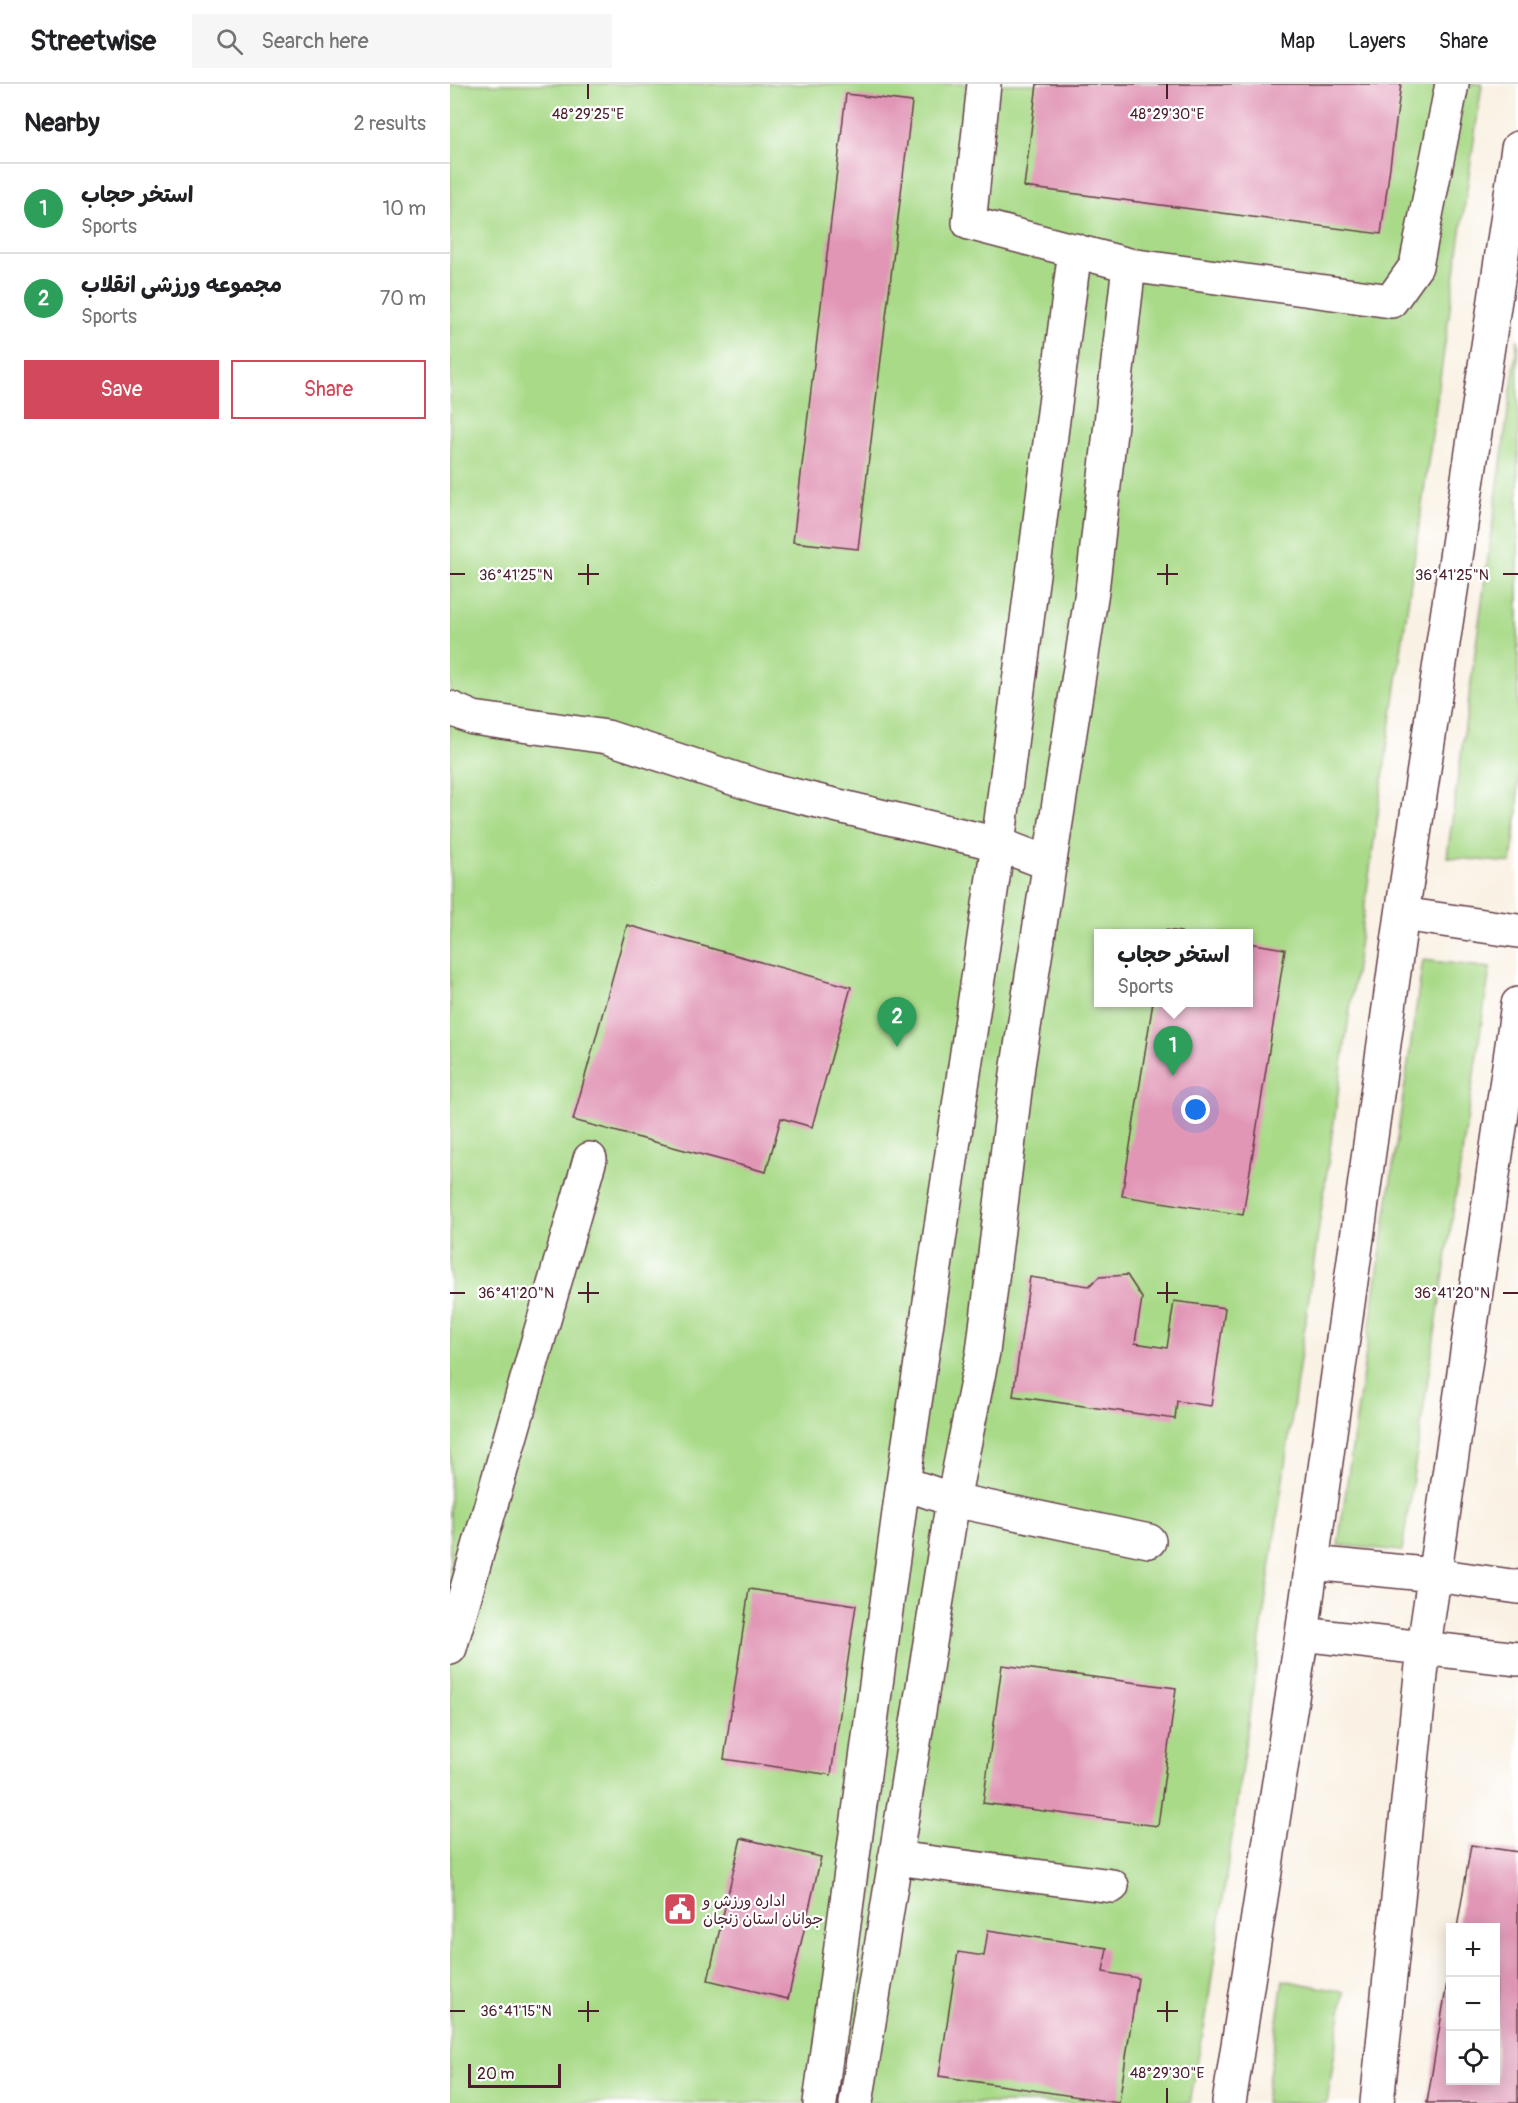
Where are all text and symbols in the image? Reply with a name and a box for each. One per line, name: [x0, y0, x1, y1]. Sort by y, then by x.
search box: [192, 14, 612, 68]
text: Streetwise: [30, 24, 156, 59]
icon: search: [213, 25, 246, 58]
text: Search here: [261, 27, 369, 55]
text: Map: [1280, 28, 1315, 55]
text: Layers: [1348, 28, 1406, 55]
text: Share: [1439, 28, 1488, 55]
text: 48°29'25"E: [552, 105, 624, 124]
text: 48°29'30"E: [1130, 105, 1204, 124]
text: Nearby: [24, 107, 100, 139]
text: 2 results: [354, 111, 426, 136]
text: استخر حجاب: [81, 181, 193, 209]
text: 1: [40, 196, 47, 221]
text: 10 m: [382, 196, 426, 221]
text: Sports: [81, 214, 137, 239]
text: مجموعه ورزشی انقلاب: [81, 271, 282, 299]
text: 2: [38, 286, 49, 311]
text: 70 m: [380, 286, 426, 311]
text: Sports: [81, 304, 137, 329]
button: Save: [24, 360, 219, 419]
button: Share: [231, 360, 426, 419]
text: 36°41'25"N: [479, 566, 553, 585]
text: 36°41'25"N: [1415, 566, 1489, 585]
popup: [1094, 929, 1253, 1007]
text: استخر حجاب: [1117, 941, 1230, 969]
text: Sports: [1117, 974, 1173, 999]
pin: 2: [878, 998, 916, 1047]
pin: 1: [1154, 1026, 1192, 1076]
your location: [1181, 1095, 1210, 1124]
text: 36°41'20"N: [478, 1284, 554, 1303]
text: 36°41'20"N: [1414, 1284, 1490, 1303]
public building icon: اداره ورزش و جوانان استان زنجان: [662, 1891, 698, 1927]
place label: اداره ورزش و جوانان استان زنجان: [701, 1891, 823, 1929]
map controls: [1446, 1923, 1500, 2085]
button: +: [1446, 1923, 1500, 1977]
button: −: [1446, 1977, 1500, 2031]
text: 36°41'15"N: [480, 2002, 552, 2021]
button: locate: [1446, 2031, 1500, 2085]
scale bar: [468, 2061, 561, 2088]
text: 20 m: [477, 2064, 515, 2084]
text: 48°29'30"E: [1130, 2064, 1204, 2083]

